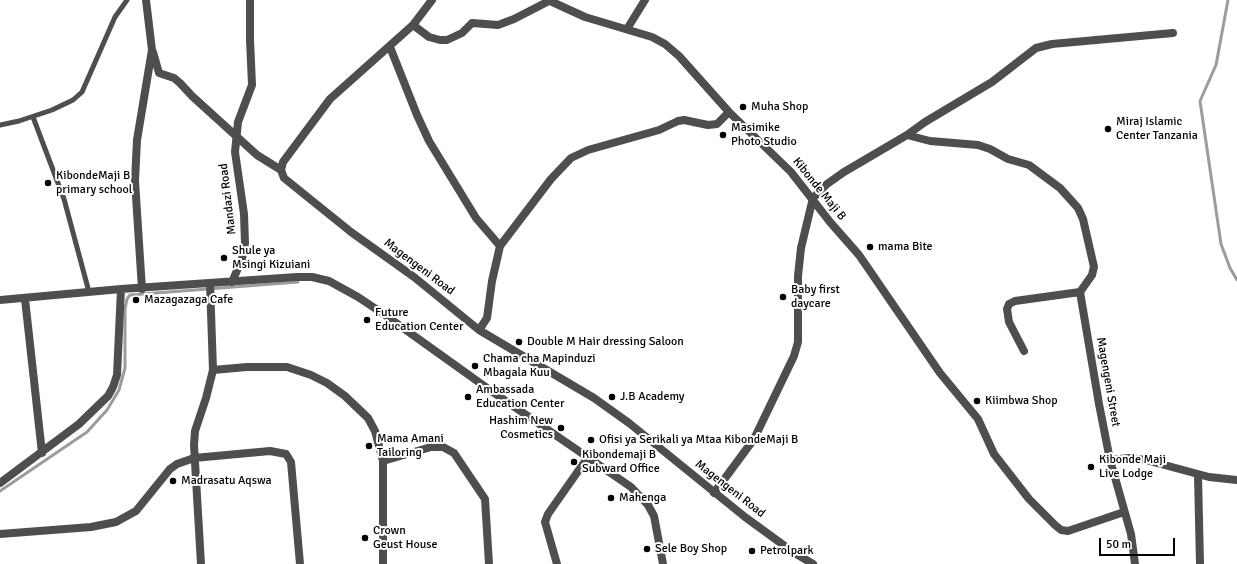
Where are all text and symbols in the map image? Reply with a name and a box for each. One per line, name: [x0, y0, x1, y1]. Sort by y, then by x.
place label: Muha Shop: [751, 100, 808, 114]
marker: Muha Shop: [738, 102, 748, 112]
place label: Miraj Islamic Center Tanzania: [1116, 115, 1198, 143]
place label: Masimike Photo Studio: [731, 121, 797, 149]
marker: Miraj Islamic Center Tanzania: [1103, 124, 1113, 134]
marker: Masimike Photo Studio: [718, 130, 728, 140]
street label: Kibonde Maji B: [789, 155, 849, 223]
street label: Mandazi Road: [216, 163, 240, 235]
place label: KibondeMaji B primary school: [56, 169, 132, 197]
marker: KibondeMaji B primary school: [43, 178, 53, 188]
street label: Magengeni Road: [381, 236, 457, 298]
place label: mama Bite: [878, 240, 932, 254]
marker: mama Bite: [865, 242, 875, 252]
place label: Shule ya Msingi Kizuiani: [232, 244, 310, 272]
marker: Shule ya Msingi Kizuiani: [219, 253, 229, 263]
place label: Baby first daycare: [791, 283, 840, 311]
marker: Baby first daycare: [778, 292, 788, 302]
place label: Mazagazaga Cafe: [144, 293, 233, 307]
marker: Mazagazaga Cafe: [131, 295, 141, 305]
place label: Future Education Center: [375, 306, 463, 334]
marker: Future Education Center: [362, 315, 372, 325]
place label: Double M Hair dressing Saloon: [527, 335, 684, 349]
street label: Magengeni Street: [1093, 336, 1123, 428]
marker: Double M Hair dressing Saloon: [514, 337, 524, 347]
place label: Chama cha Mapinduzi Mbagala Kuu: [483, 352, 596, 380]
marker: Chama cha Mapinduzi Mbagala Kuu: [470, 361, 480, 371]
place label: Ambassada Education Center: [476, 383, 564, 411]
place label: J.B Academy: [620, 390, 684, 404]
marker: Ambassada Education Center: [463, 392, 473, 402]
marker: J.B Academy: [607, 392, 617, 402]
place label: Kiimbwa Shop: [985, 394, 1058, 408]
marker: Kiimbwa Shop: [972, 396, 982, 406]
place label: Hashim New Cosmetics: [489, 414, 553, 442]
marker: Hashim New Cosmetics: [556, 423, 566, 433]
place label: Mama Amani Tailoring: [377, 432, 444, 460]
place label: Ofisi ya Serikali ya Mtaa KibondeMaji B: [599, 433, 798, 447]
marker: Ofisi ya Serikali ya Mtaa KibondeMaji B: [586, 435, 596, 445]
marker: Mama Amani Tailoring: [364, 441, 374, 451]
place label: Kibondemaji B Subward Office: [582, 448, 660, 476]
place label: Kibonde Maji Live Lodge: [1099, 453, 1166, 481]
marker: Kibondemaji B Subward Office: [569, 457, 579, 467]
street label: Magengeni Road: [692, 457, 768, 521]
marker: Kibonde Maji Live Lodge: [1086, 462, 1096, 472]
place label: Madrasatu Aqswa: [181, 474, 272, 488]
marker: Madrasatu Aqswa: [168, 476, 178, 486]
place label: Mahenga: [619, 491, 666, 505]
marker: Mahenga: [606, 493, 616, 503]
place label: Crown Geust House: [373, 524, 438, 552]
scale bar: [1101, 530, 1177, 556]
marker: Crown Geust House: [360, 533, 370, 543]
text: 50 m: [1106, 537, 1131, 552]
place label: Sele Boy Shop: [655, 542, 727, 556]
marker: Sele Boy Shop: [642, 544, 652, 554]
place label: Petrolpark: [760, 544, 814, 558]
marker: Petrolpark: [747, 546, 757, 556]

